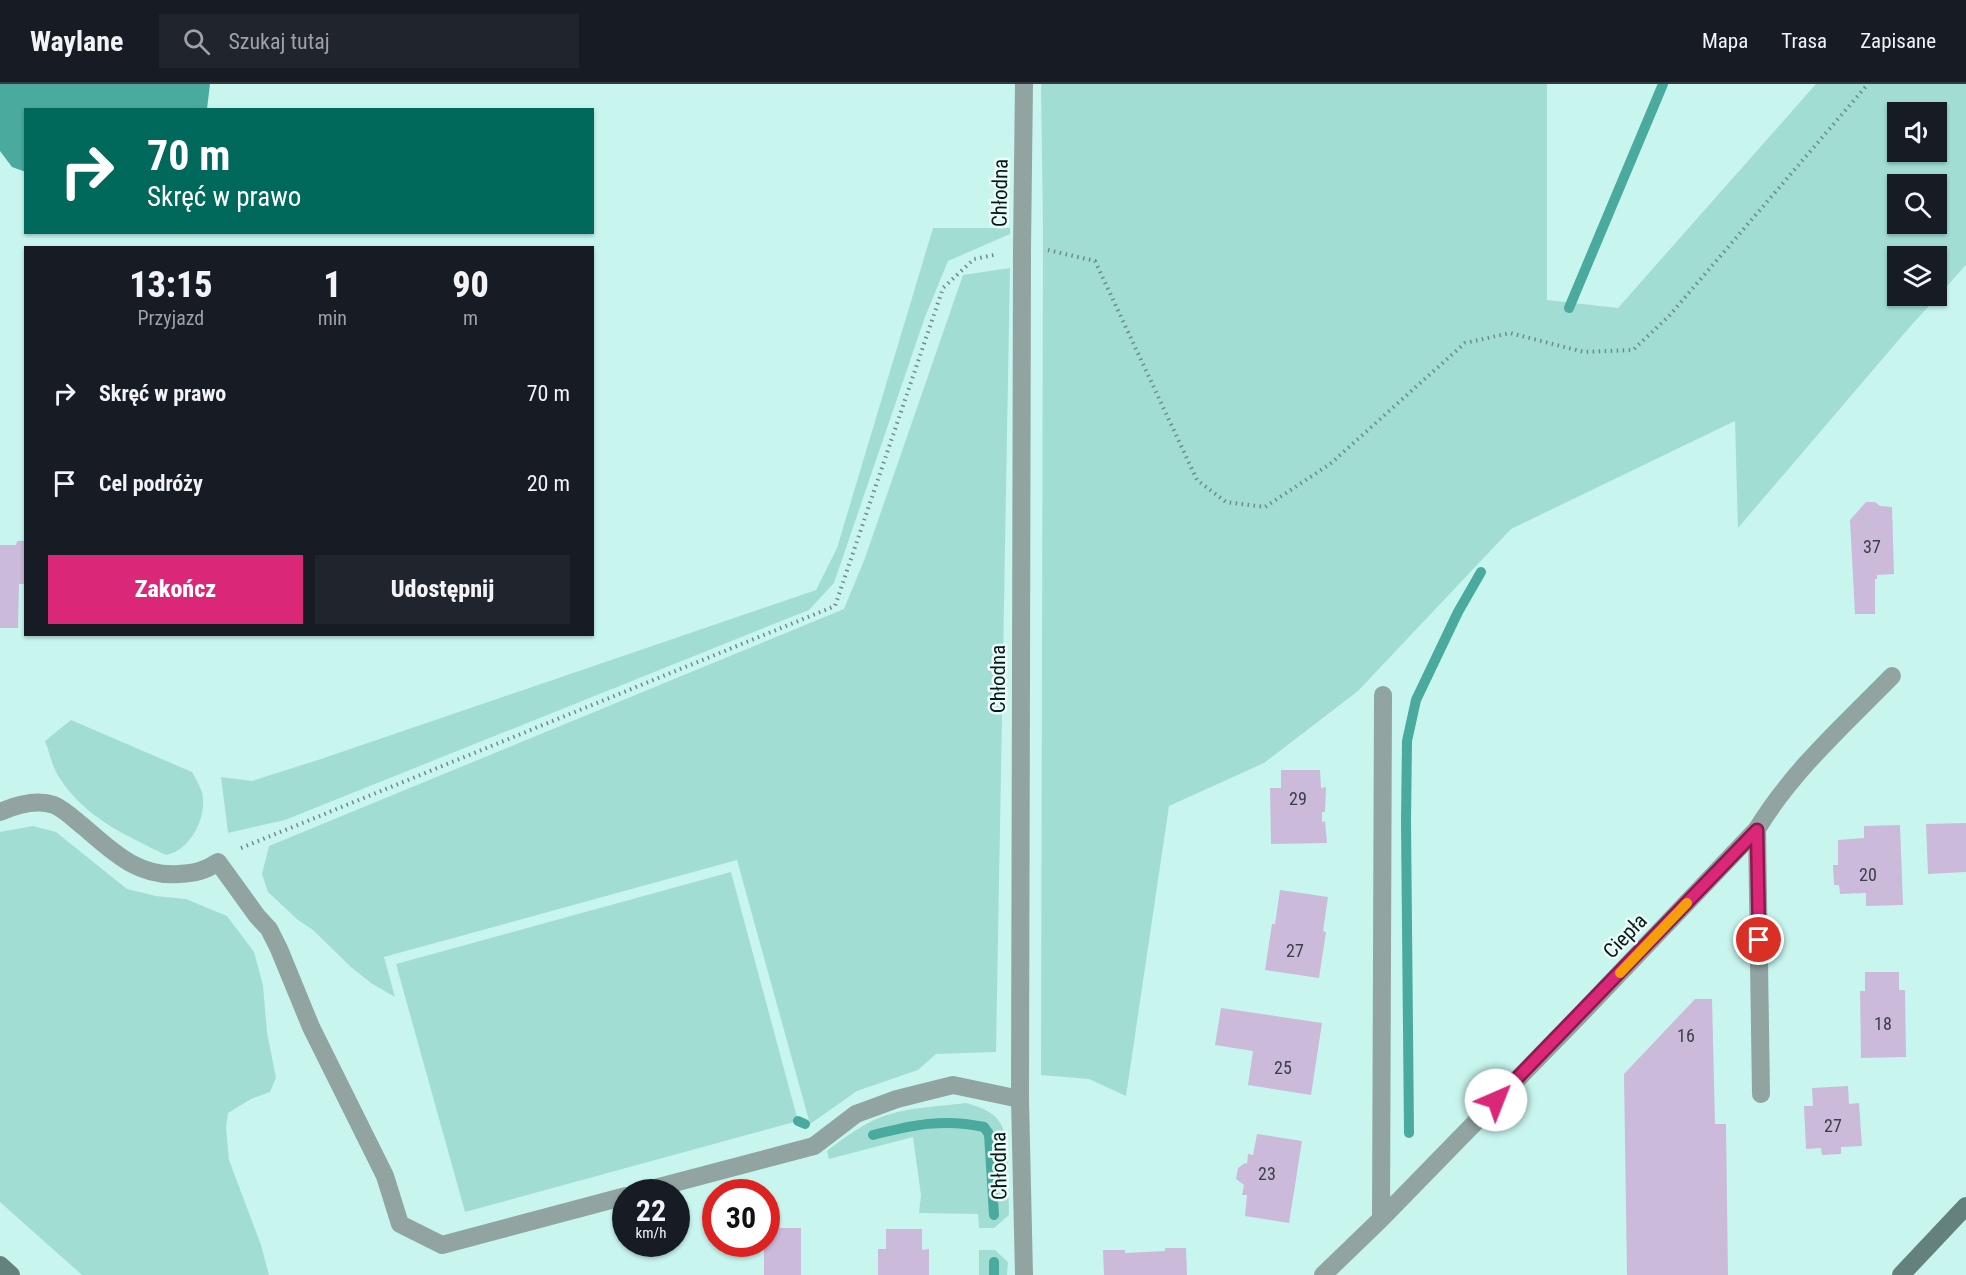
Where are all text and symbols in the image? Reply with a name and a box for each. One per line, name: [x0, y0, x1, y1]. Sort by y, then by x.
search box: [159, 14, 579, 68]
text: Waylane: [30, 25, 123, 58]
icon: search: [180, 25, 213, 58]
text: Szukaj tutaj: [228, 29, 330, 54]
text: Mapa: [1702, 29, 1748, 53]
text: Trasa: [1781, 29, 1827, 53]
text: Zapisane: [1860, 29, 1936, 53]
map controls: [1887, 102, 1947, 306]
button: sound: [1887, 102, 1947, 162]
text: 70 m: [147, 131, 230, 180]
icon: right: [48, 132, 126, 210]
street label: Chłodna: [987, 159, 1013, 227]
button: search: [1887, 174, 1947, 234]
text: Skręć w prawo: [147, 181, 301, 213]
button: layers: [1887, 246, 1947, 306]
text: 13:15: [129, 264, 213, 306]
text: 1: [323, 264, 342, 306]
text: 90: [452, 264, 489, 306]
text: Przyjazd: [137, 306, 204, 330]
text: min: [318, 306, 347, 330]
text: m: [463, 306, 478, 330]
icon: right: [48, 377, 81, 410]
text: Skręć w prawo: [99, 381, 226, 406]
text: 70 m: [527, 381, 570, 406]
icon: arrive: [48, 467, 81, 500]
text: Cel podróży: [99, 471, 203, 496]
text: 20 m: [527, 471, 570, 496]
house number: 37: [1863, 536, 1881, 557]
button: Zakończ: [48, 555, 303, 624]
button: Udostępnij: [315, 555, 570, 624]
street label: Chłodna: [986, 645, 1010, 713]
house number: 29: [1289, 788, 1307, 809]
house number: 20: [1859, 864, 1877, 885]
street label: Ciepła: [1598, 909, 1652, 963]
pin: [1733, 914, 1784, 965]
icon: arrive: [1742, 923, 1775, 956]
house number: 27: [1286, 940, 1304, 961]
house number: 18: [1874, 1013, 1892, 1034]
house number: 16: [1677, 1025, 1695, 1046]
house number: 25: [1274, 1057, 1292, 1078]
position arrow: [1464, 1068, 1528, 1132]
house number: 27: [1824, 1115, 1842, 1136]
street label: Chłodna: [986, 1132, 1012, 1200]
house number: 23: [1258, 1163, 1276, 1184]
speed limit sign: 30: [702, 1179, 780, 1257]
text: 22: [636, 1193, 666, 1228]
text: km/h: [636, 1224, 666, 1242]

